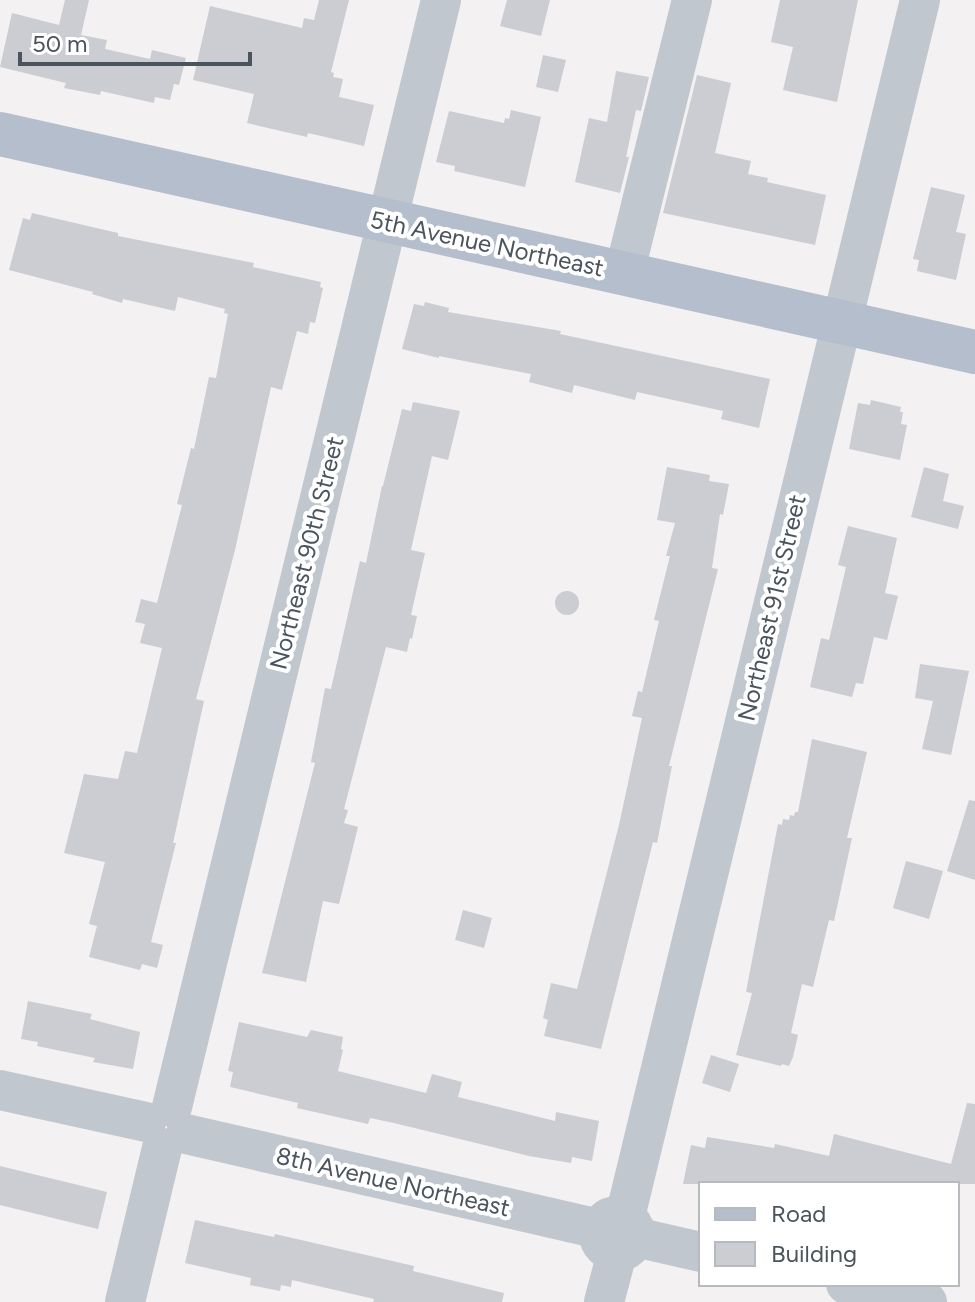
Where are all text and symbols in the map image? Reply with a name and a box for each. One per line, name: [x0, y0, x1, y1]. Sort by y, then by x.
scale bar: [20, 16, 250, 66]
text: 50 m: [32, 29, 88, 58]
street label: 5th Avenue Northeast: [368, 205, 606, 282]
street label: Northeast 90th Street: [264, 433, 350, 672]
street label: Northeast 91st Street: [731, 492, 812, 724]
street label: 8th Avenue Northeast: [273, 1141, 513, 1223]
legend: [699, 1182, 959, 1286]
text: Road: [771, 1199, 826, 1228]
text: Building: [771, 1239, 857, 1268]

